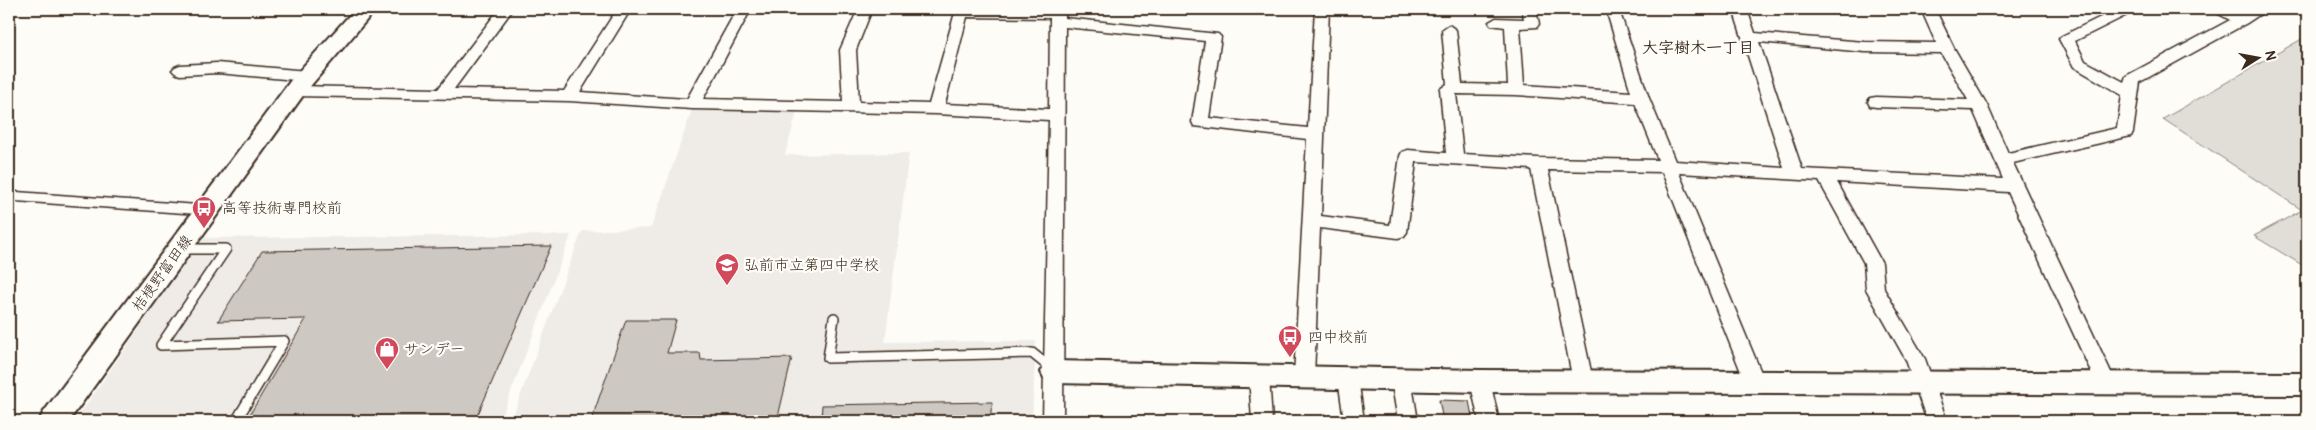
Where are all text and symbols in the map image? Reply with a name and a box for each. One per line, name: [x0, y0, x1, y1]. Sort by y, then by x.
north arrow: [2234, 32, 2284, 82]
district label: 大字樹木一丁目: [1642, 38, 1754, 58]
text: N: [2261, 49, 2280, 62]
bus stop icon: 高等技術専門校前: [191, 195, 217, 229]
place label: 高等技術専門校前: [222, 199, 342, 218]
street label: 桔梗野富田線: [128, 231, 197, 315]
school or university icon: 弘前市立第四中学校: [714, 252, 740, 286]
place label: 弘前市立第四中学校: [744, 256, 879, 275]
bus stop icon: 四中校前: [1277, 324, 1303, 358]
place label: 四中校前: [1308, 328, 1368, 347]
shop icon: サンデー: [374, 336, 400, 370]
place label: サンデー: [404, 340, 465, 359]

